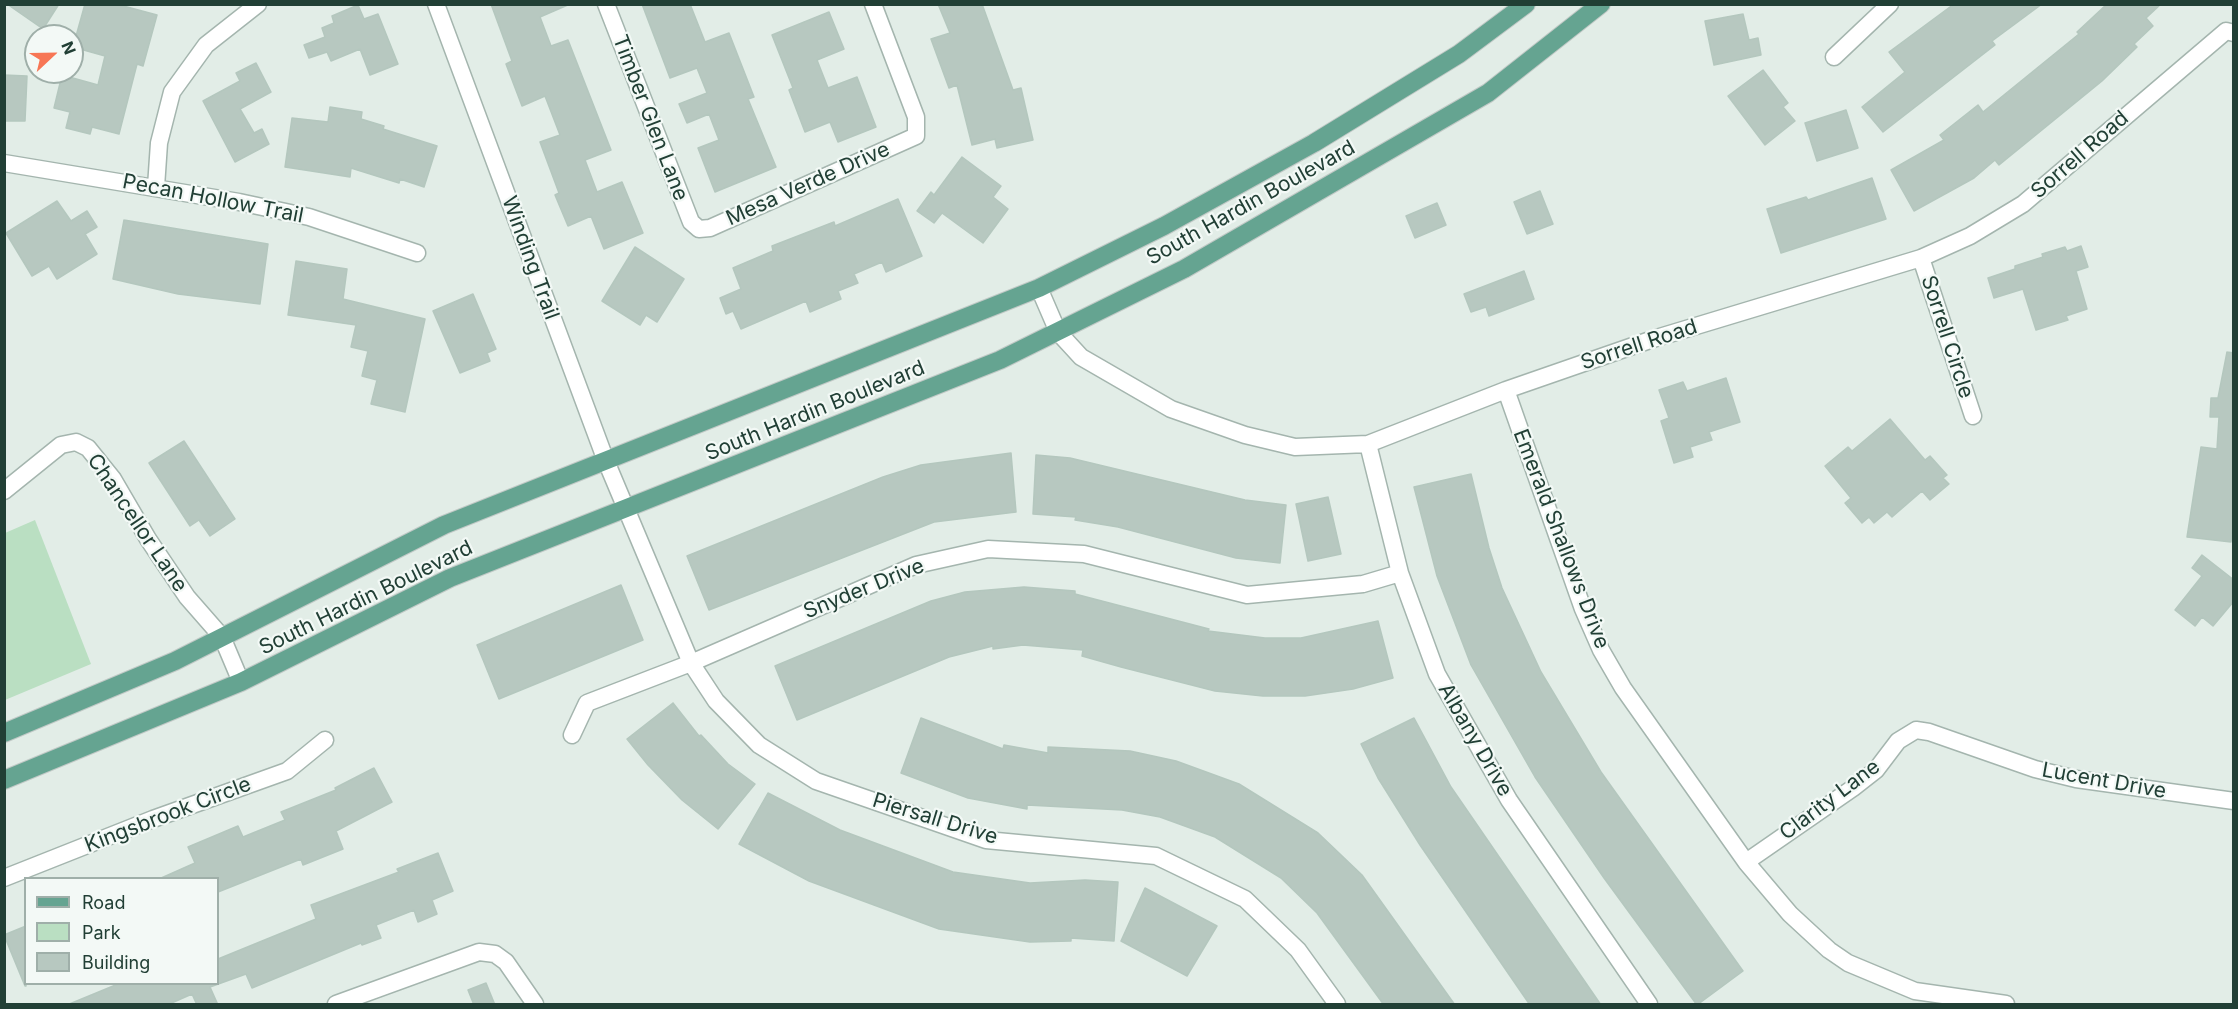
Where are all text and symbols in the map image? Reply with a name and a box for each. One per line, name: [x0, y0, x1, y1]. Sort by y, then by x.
north arrow: [24, 24, 84, 84]
street label: Timber Glen Lane: [607, 32, 693, 204]
text: N: [57, 39, 80, 57]
street label: Sorrell Road: [2026, 106, 2134, 204]
street label: South Hardin Boulevard: [1142, 135, 1360, 271]
street label: Mesa Verde Drive: [722, 137, 894, 231]
street label: Pecan Hollow Trail: [120, 169, 306, 229]
street label: Winding Trail: [496, 193, 564, 323]
street label: Sorrell Circle: [1915, 272, 1979, 402]
street label: Sorrell Road: [1578, 314, 1700, 376]
street label: South Hardin Boulevard: [702, 355, 928, 467]
street label: Emerald Shallows Drive: [1507, 426, 1615, 652]
street label: Chancellor Lane: [82, 449, 192, 597]
street label: South Hardin Boulevard: [255, 535, 477, 661]
street label: Snyder Drive: [800, 553, 928, 625]
street label: Albany Drive: [1433, 679, 1517, 801]
street label: Clarity Lane: [1775, 754, 1885, 846]
street label: Lucent Drive: [2040, 758, 2168, 804]
street label: Kingsbrook Circle: [81, 772, 255, 858]
street label: Piersall Drive: [869, 788, 1001, 850]
legend: [24, 877, 219, 985]
text: Road: [82, 892, 125, 913]
text: Park: [82, 922, 121, 943]
text: Building: [82, 952, 150, 973]

